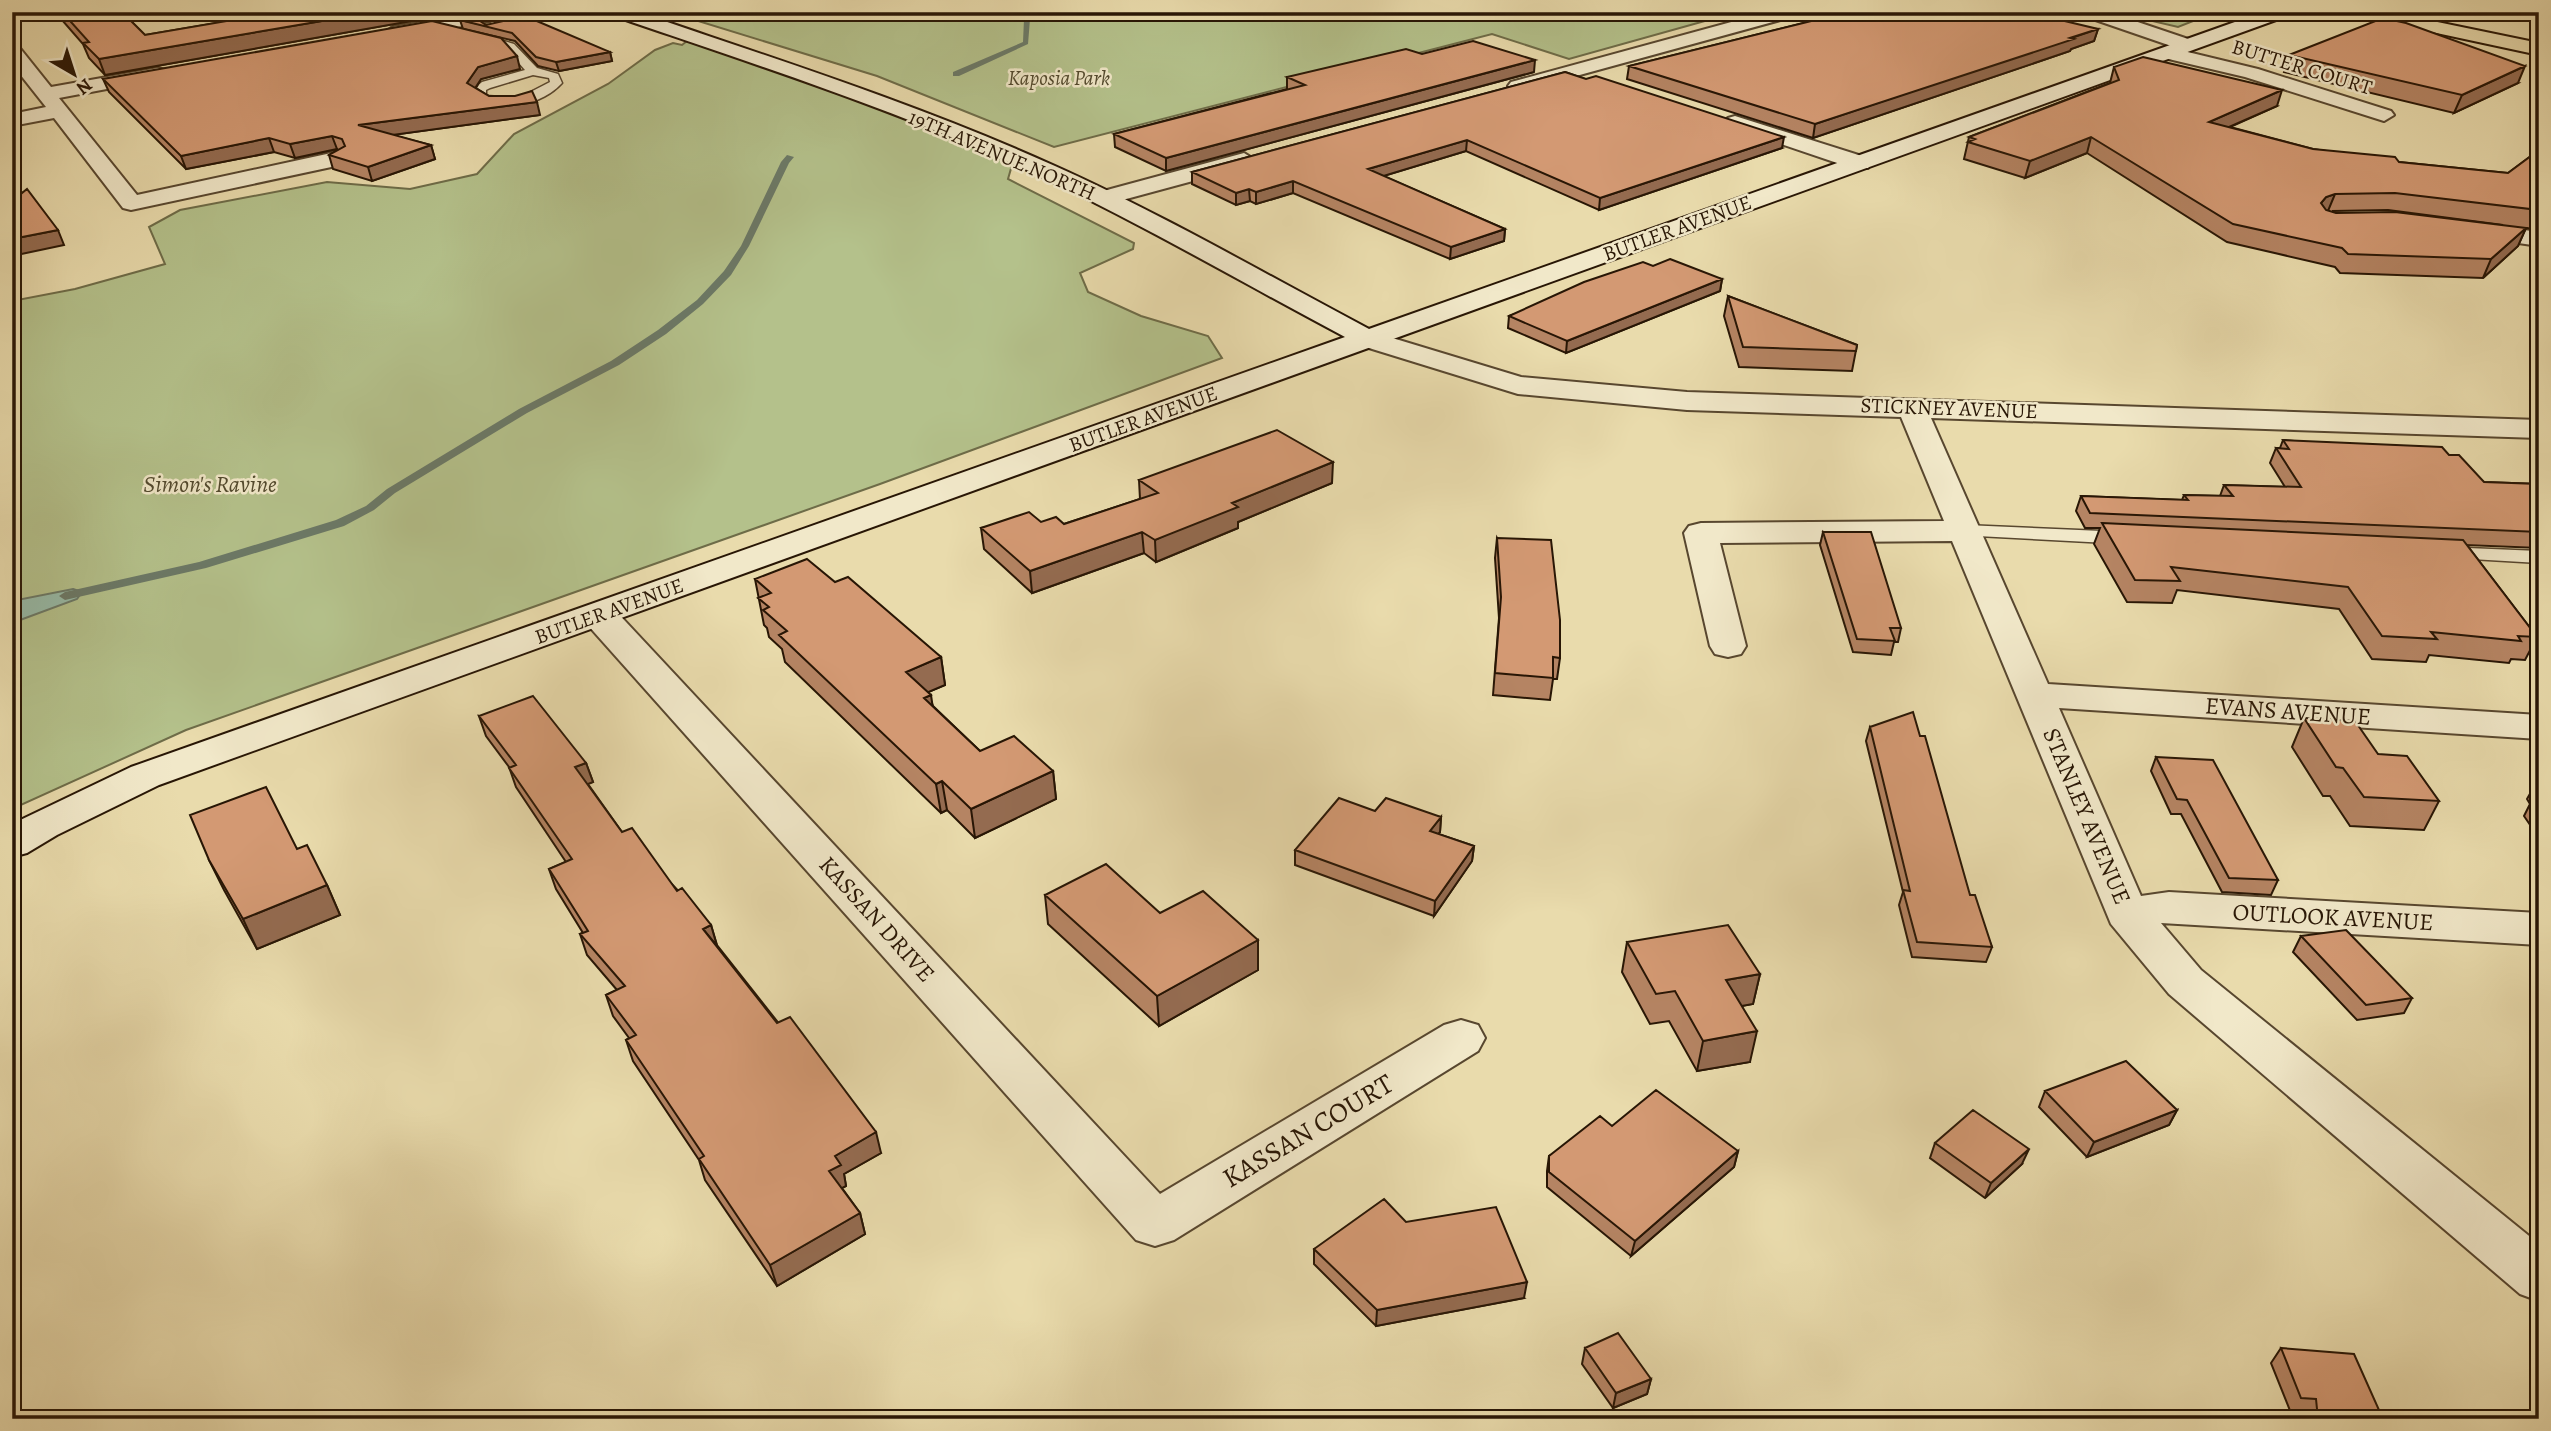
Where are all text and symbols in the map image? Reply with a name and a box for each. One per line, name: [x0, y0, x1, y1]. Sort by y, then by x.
street label: BUTTER COURT: [2228, 32, 2376, 102]
north arrow: [38, 38, 108, 108]
park label: Kaposia Park: [1008, 64, 1110, 92]
text: N: [70, 72, 98, 101]
street label: 19TH AVENUE NORTH: [904, 103, 1100, 207]
street label: BUTLER AVENUE: [1599, 188, 1755, 268]
street label: BUTLER AVENUE: [1065, 379, 1221, 459]
street label: STICKNEY AVENUE: [1860, 391, 2038, 425]
park label: Simon's Ravine: [143, 468, 277, 500]
street label: BUTLER AVENUE: [531, 571, 687, 651]
street label: EVANS AVENUE: [2204, 689, 2372, 733]
street label: STANLEY AVENUE: [2035, 723, 2139, 909]
street label: KASSAN DRIVE: [812, 849, 942, 989]
street label: OUTLOOK AVENUE: [2232, 896, 2434, 938]
street label: KASSAN COURT: [1215, 1065, 1401, 1197]

